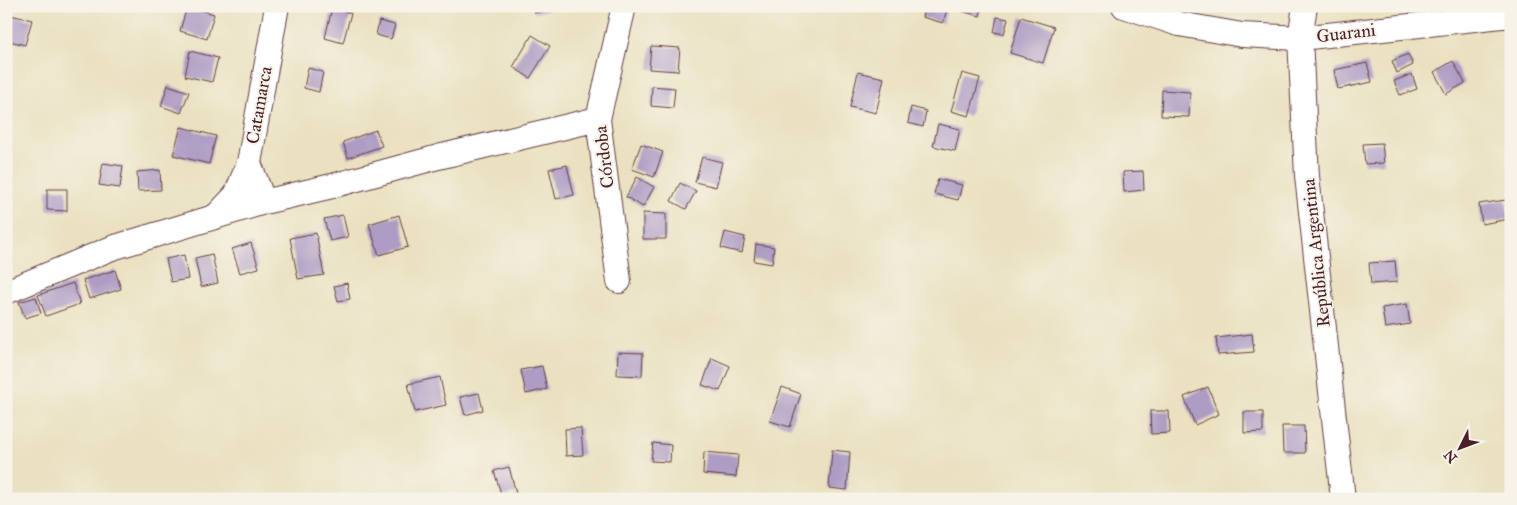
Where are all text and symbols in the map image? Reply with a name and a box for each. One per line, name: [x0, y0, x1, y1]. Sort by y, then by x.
street label: Guarani: [1315, 18, 1377, 48]
street label: Catamarca: [241, 64, 277, 146]
street label: Córdoba: [589, 124, 619, 189]
street label: República Argentina: [1297, 177, 1336, 328]
north arrow: [1434, 422, 1484, 472]
text: N: [1440, 446, 1461, 466]

